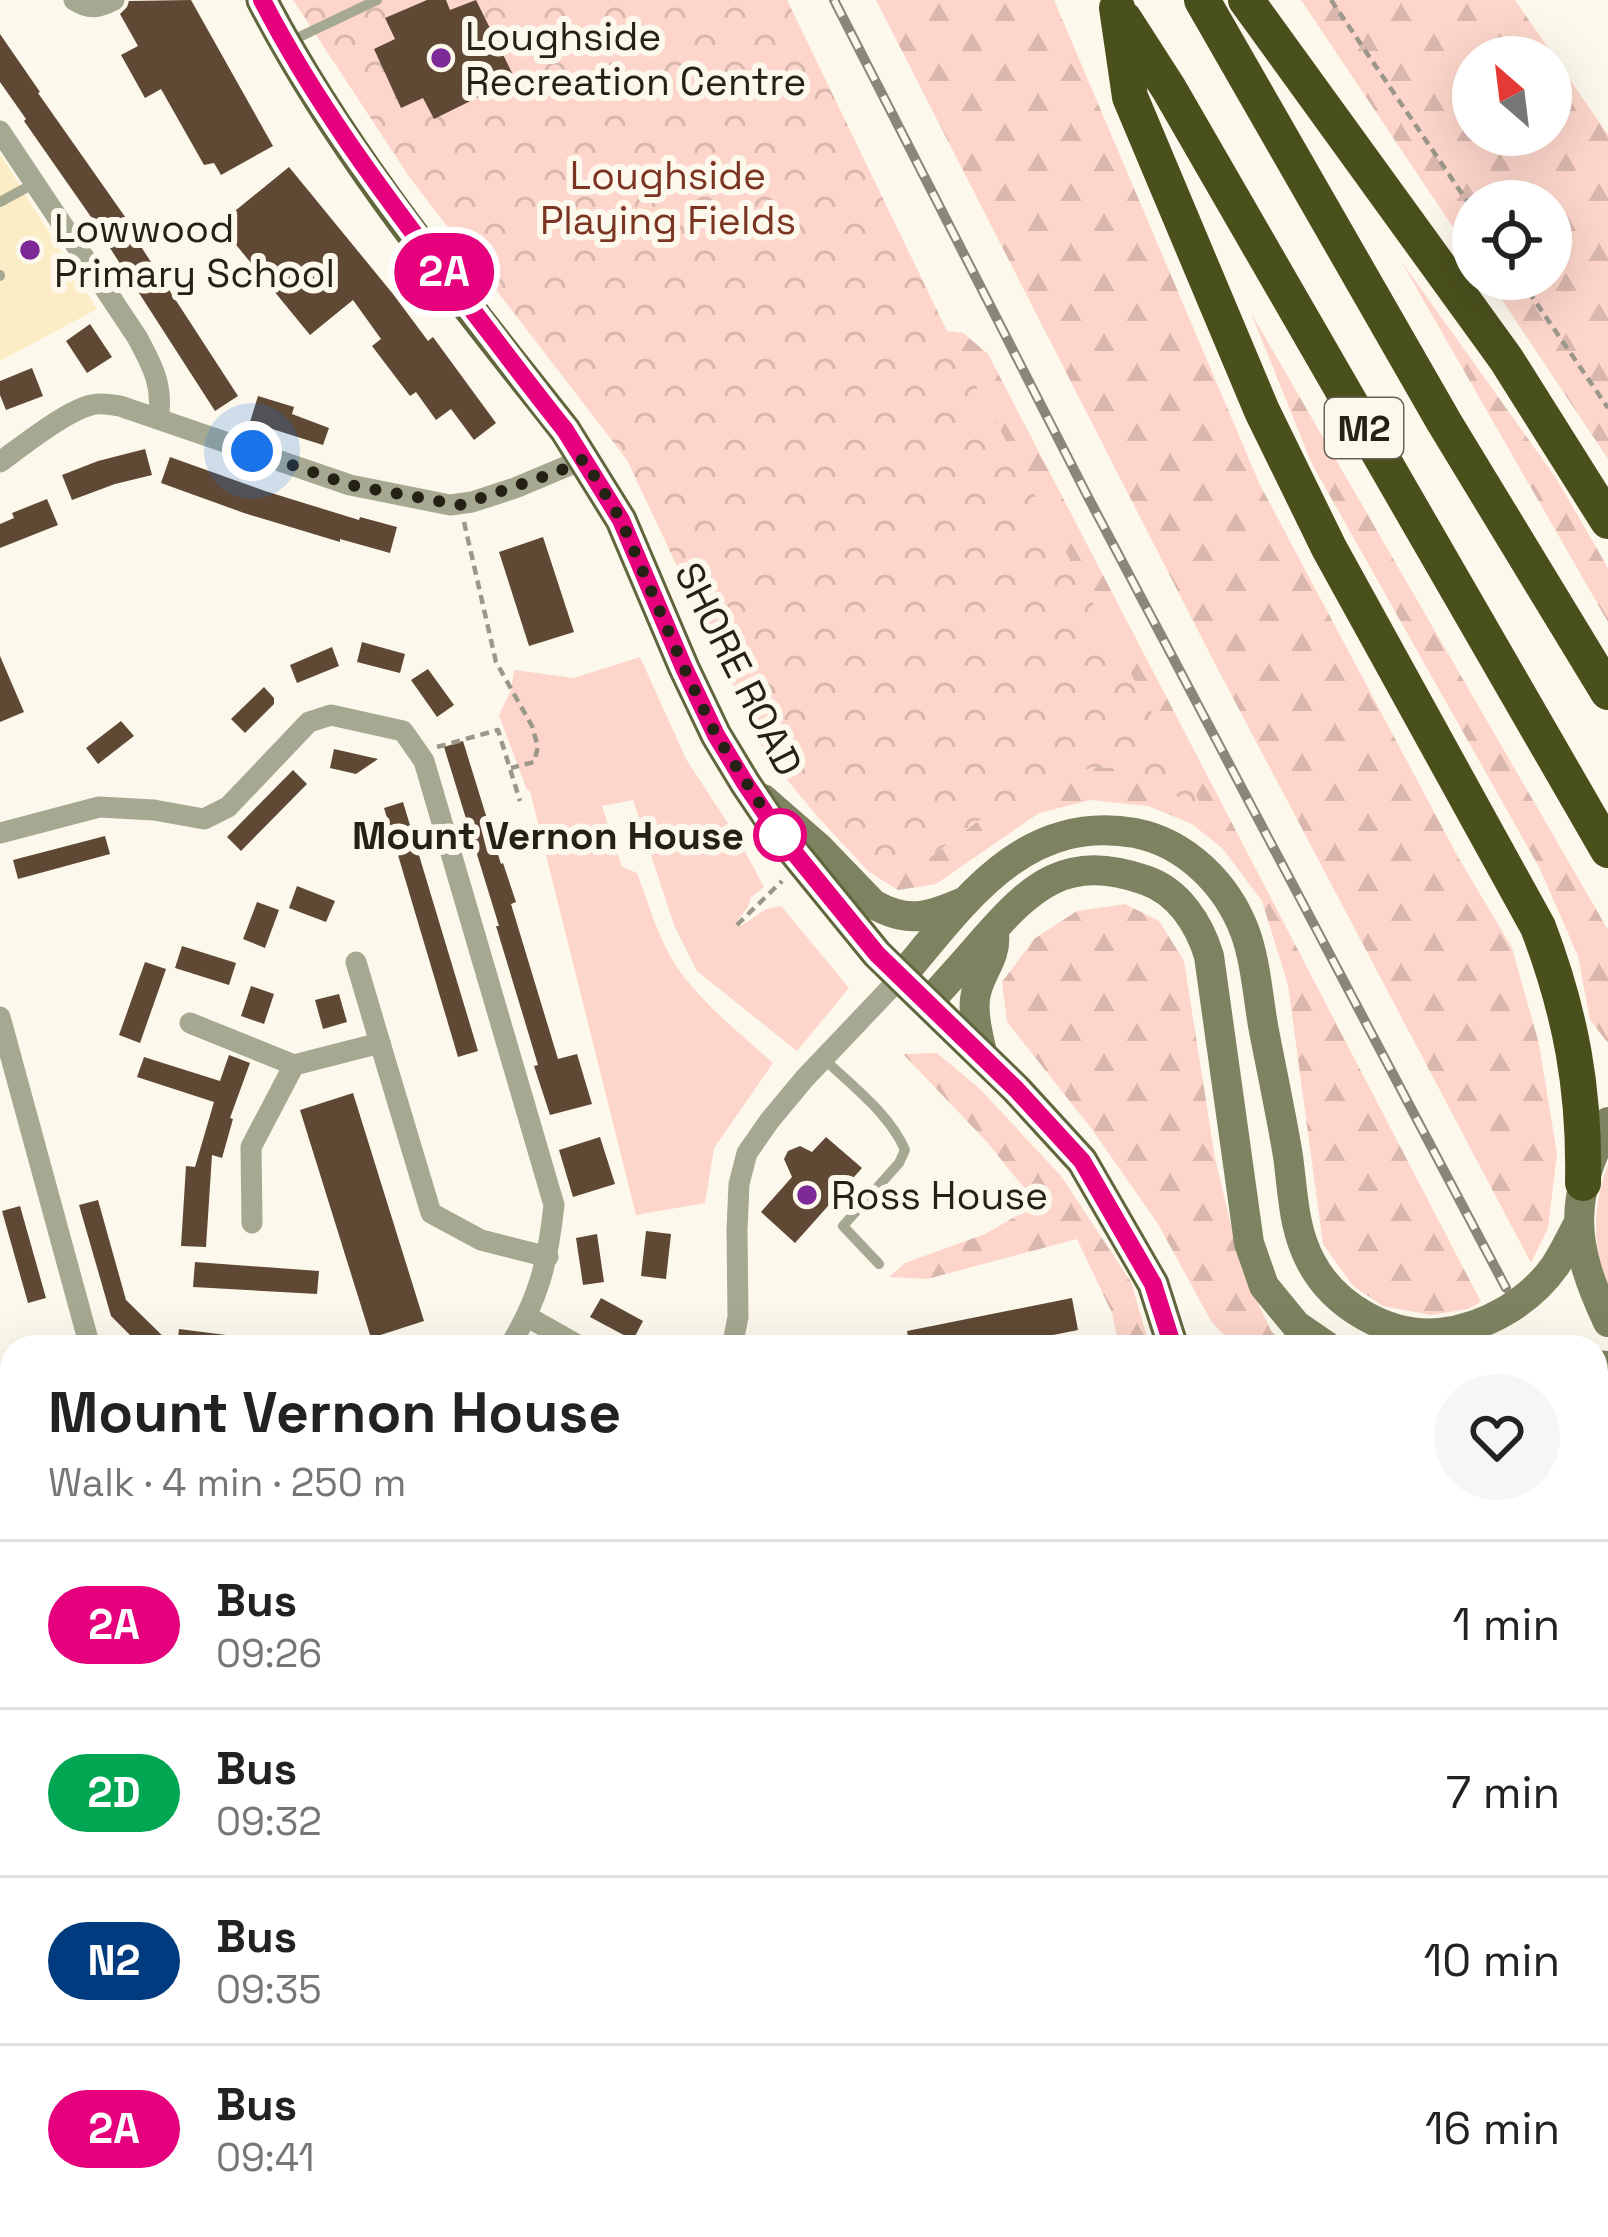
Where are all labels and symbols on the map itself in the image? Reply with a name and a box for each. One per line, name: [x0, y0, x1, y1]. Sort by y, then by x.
place label: Loughside Recreation Centre: [465, 12, 806, 106]
north arrow: [1452, 36, 1572, 156]
marker: Loughside Recreation Centre: [428, 45, 454, 71]
park label: Loughside Playing Fields: [540, 151, 796, 245]
place label: Lowwood Primary School: [54, 204, 335, 298]
line badge: 2A: [390, 233, 498, 311]
marker: Lowwood Primary School: [17, 237, 43, 263]
road number: M2: [1325, 398, 1403, 458]
your location: [222, 421, 282, 481]
street label: SHORE ROAD: [664, 554, 813, 784]
marker: Mount Vernon House: [755, 810, 805, 860]
place label: Mount Vernon House: [352, 811, 744, 860]
place label: Ross House: [831, 1171, 1048, 1220]
marker: Ross House: [794, 1182, 820, 1208]

